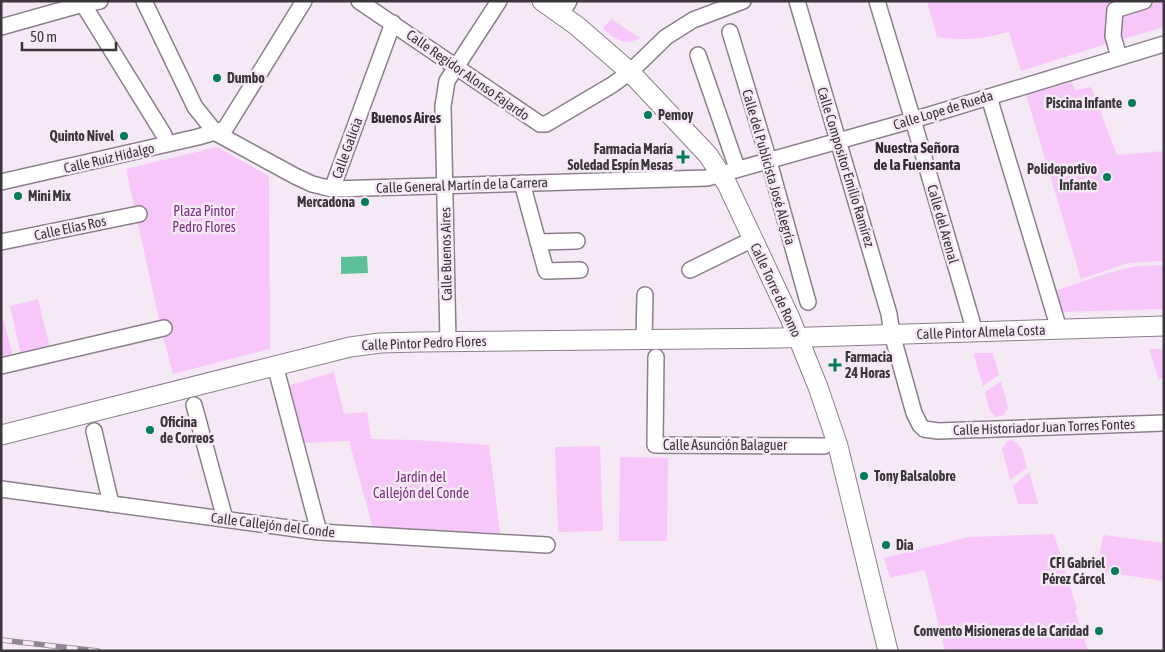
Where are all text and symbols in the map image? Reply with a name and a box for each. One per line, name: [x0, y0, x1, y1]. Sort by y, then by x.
scale bar: [22, 20, 116, 52]
street label: Calle Regidor Alonso Fajardo: [403, 26, 533, 124]
text: 50 m: [30, 28, 57, 45]
place label: Dumbo: [227, 70, 265, 86]
marker: Dumbo: [211, 72, 223, 84]
street label: Calle Compositor Emilio Ramírez: [814, 85, 878, 249]
street label: Calle del Publicista José Alegría: [739, 87, 799, 247]
street label: Calle Lope de Rueda: [891, 87, 995, 133]
place label: Piscina Infante: [1046, 95, 1122, 111]
marker: Piscina Infante: [1126, 97, 1138, 109]
place label: Pemoy: [658, 107, 694, 123]
district label: Buenos Aires: [371, 109, 442, 126]
marker: Pemoy: [642, 109, 654, 121]
street label: Calle Galicia: [329, 115, 365, 181]
place label: Quinto Nivel: [49, 128, 114, 144]
marker: Quinto Nivel: [118, 130, 130, 142]
district label: Nuestra Señora de la Fuensanta: [873, 139, 961, 173]
street label: Calle Ruiz Hidalgo: [62, 140, 156, 176]
place label: Farmacia María Soledad Espín Mesas: [567, 141, 673, 173]
marker: Farmacia María Soledad Espín Mesas: [677, 151, 689, 163]
place label: Polideportivo Infante: [1027, 161, 1097, 193]
marker: Polideportivo Infante: [1101, 171, 1113, 183]
street label: Calle General Martín de la Carrera: [376, 174, 548, 196]
street label: Calle del Arenal: [924, 183, 962, 266]
place label: Mini Mix: [28, 188, 71, 204]
marker: Mini Mix: [12, 190, 24, 202]
place label: Mercadona: [297, 194, 355, 210]
marker: Mercadona: [359, 196, 371, 208]
park label: Plaza Pintor Pedro Flores: [172, 203, 236, 235]
street label: Calle Buenos Aires: [437, 207, 455, 301]
street label: Calle Elías Ros: [33, 213, 107, 243]
street label: Calle Torre de Romo: [747, 240, 805, 340]
street label: Calle Pintor Almela Costa: [916, 322, 1046, 342]
street label: Calle Pintor Pedro Flores: [361, 333, 487, 353]
place label: Farmacia 24 Horas: [845, 349, 893, 381]
marker: Farmacia 24 Horas: [829, 359, 841, 371]
place label: Oficina de Correos: [160, 414, 214, 446]
street label: Calle Historiador Juan Torres Fontes: [953, 416, 1135, 438]
marker: Oficina de Correos: [144, 424, 156, 436]
street label: Calle Asunción Balaguer: [663, 437, 788, 453]
place label: Tony Balsalobre: [874, 468, 956, 484]
park label: Jardín del Callejón del Conde: [373, 469, 469, 501]
marker: Tony Balsalobre: [858, 470, 870, 482]
street label: Calle Callejón del Conde: [210, 509, 336, 541]
place label: Dia: [896, 537, 914, 553]
marker: Dia: [880, 539, 892, 551]
place label: CFI Gabriel Pérez Cárcel: [1042, 555, 1105, 587]
marker: CFI Gabriel Pérez Cárcel: [1109, 565, 1121, 577]
place label: Convento Misioneras de la Caridad: [913, 623, 1089, 639]
marker: Convento Misioneras de la Caridad: [1093, 625, 1105, 637]

